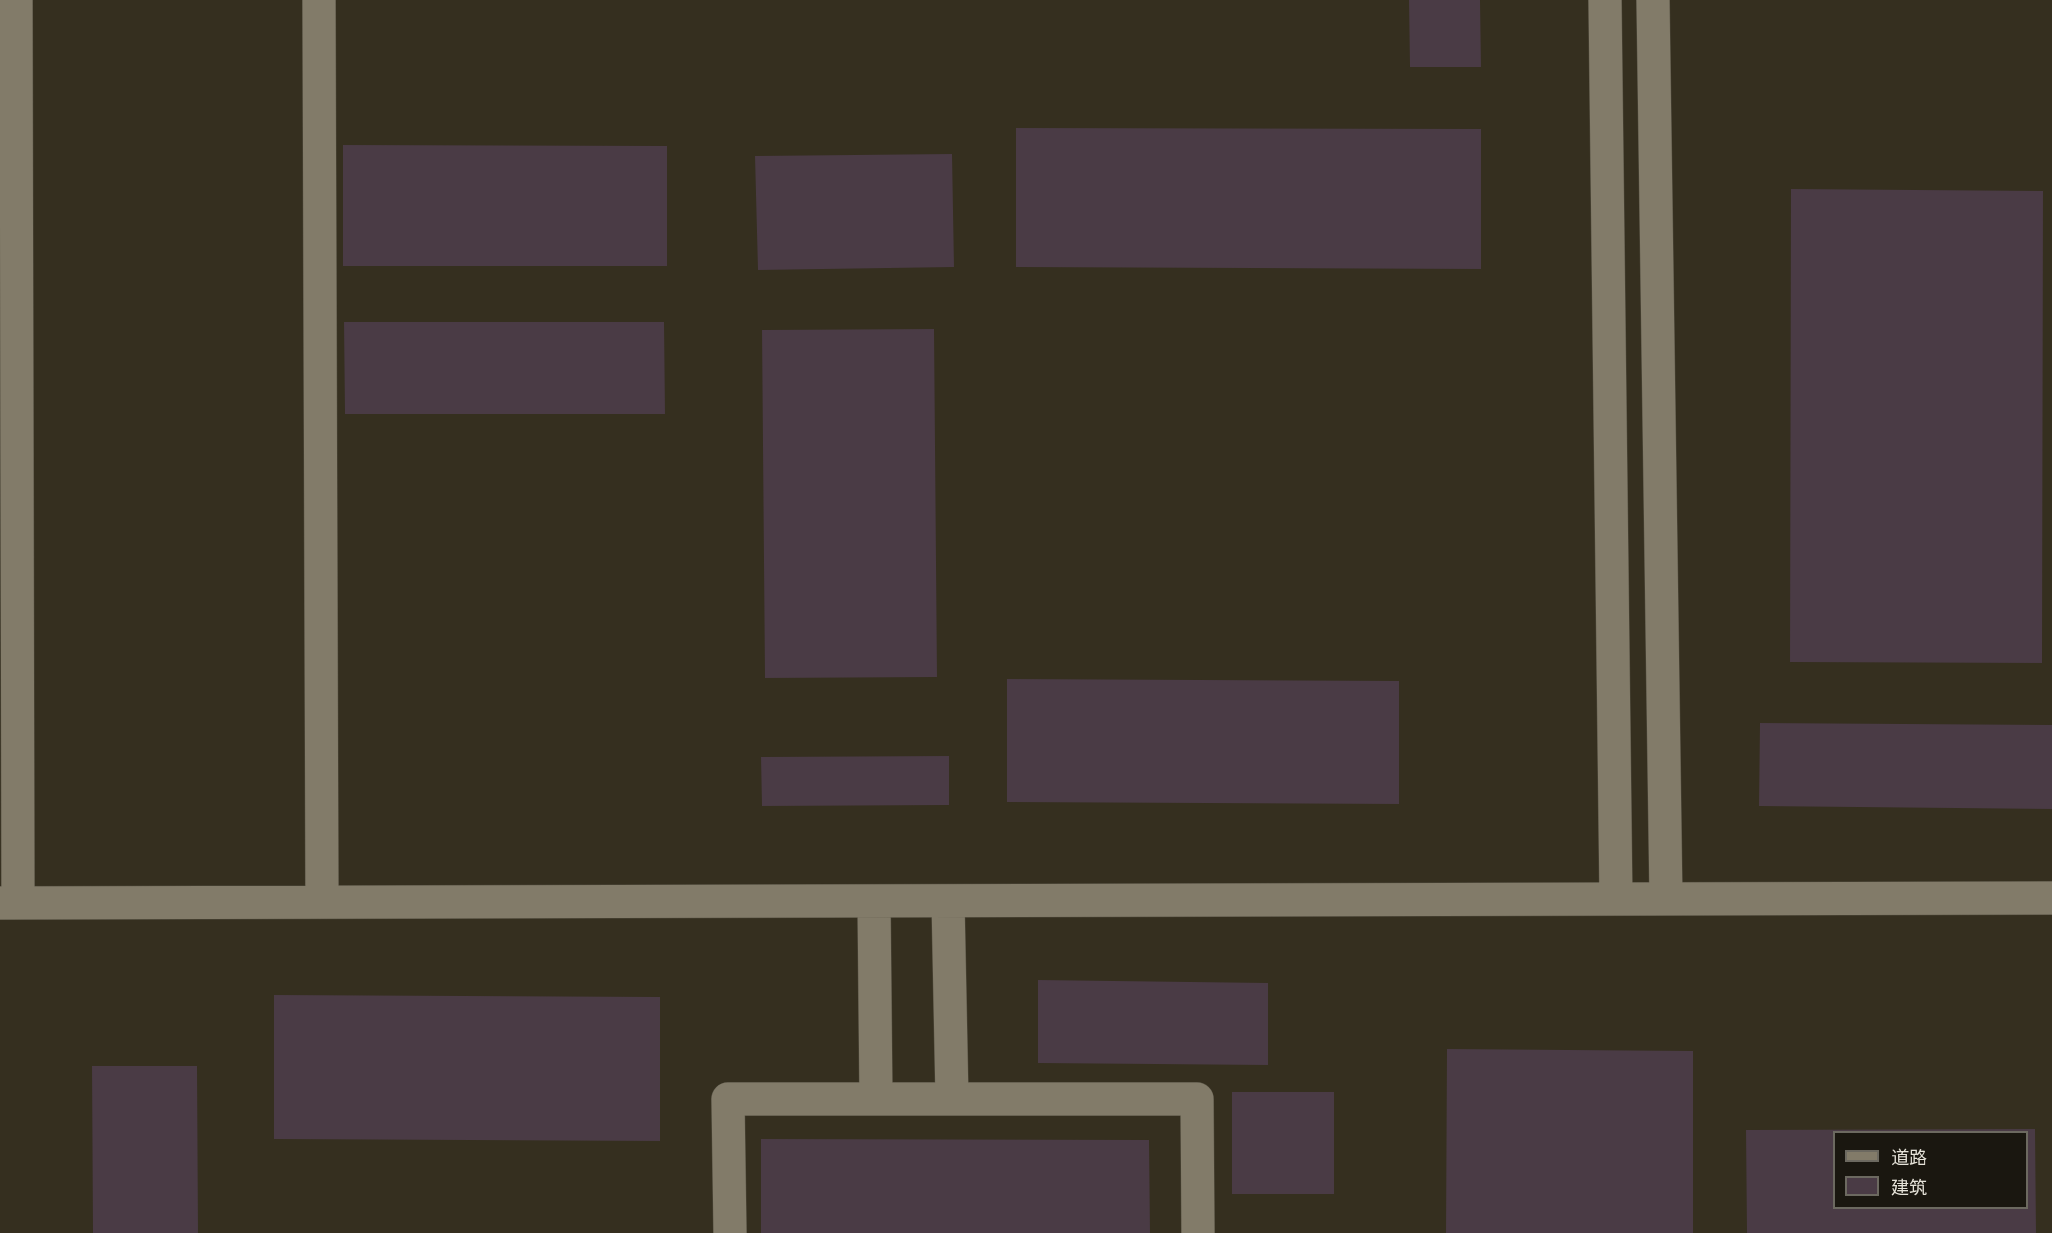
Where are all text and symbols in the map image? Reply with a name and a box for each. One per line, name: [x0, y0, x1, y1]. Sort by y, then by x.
legend: [1833, 1131, 2028, 1209]
text: 道路: [1891, 1146, 1927, 1168]
text: 建筑: [1891, 1176, 1927, 1198]

